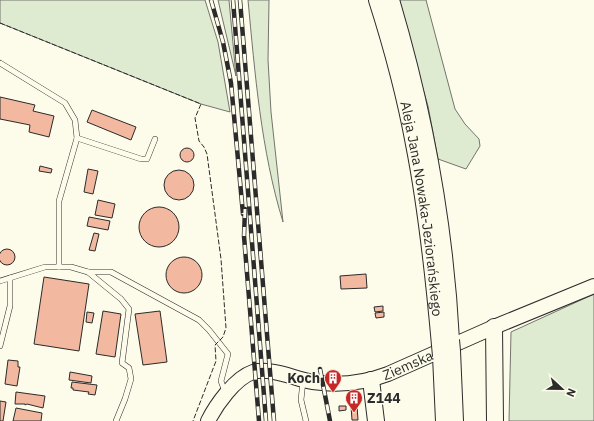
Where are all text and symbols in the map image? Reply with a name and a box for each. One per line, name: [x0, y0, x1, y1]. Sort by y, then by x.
street label: Aleja Jana Nowaka-Jeziorańskiego: [396, 99, 446, 317]
street label: Ziemska: [380, 346, 436, 384]
building icon: Koch: [323, 368, 343, 393]
place label: Koch: [287, 369, 320, 387]
north arrow: [542, 369, 582, 409]
text: N: [563, 386, 579, 399]
building icon: Z144: [344, 388, 364, 413]
place label: Z144: [367, 389, 401, 407]

